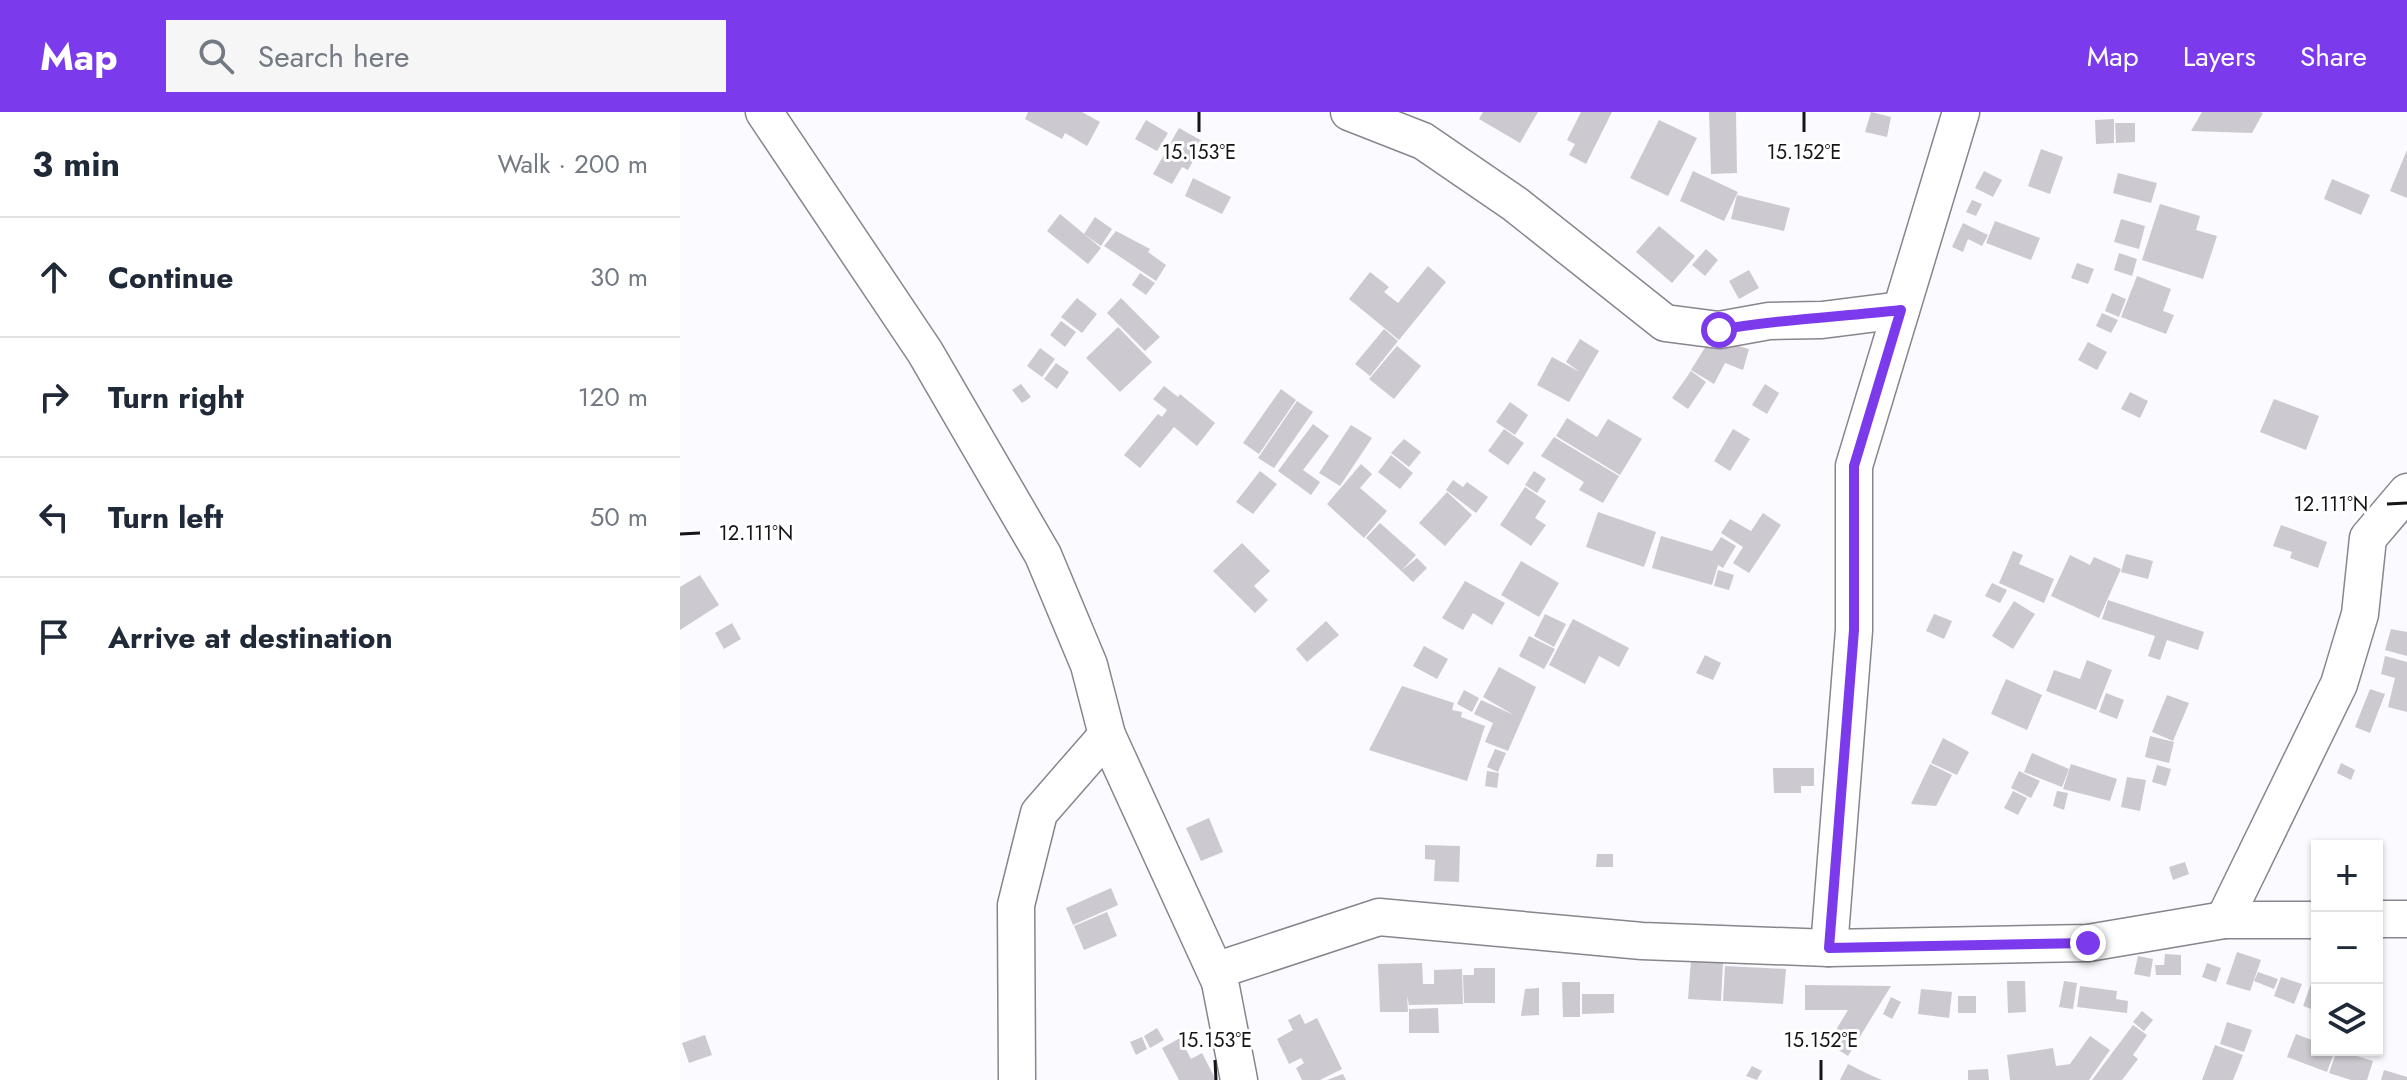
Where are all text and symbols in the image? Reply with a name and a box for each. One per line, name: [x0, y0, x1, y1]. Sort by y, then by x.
search box: [166, 20, 726, 92]
text: Map: [40, 29, 118, 84]
icon: search: [194, 34, 238, 78]
text: Search here: [258, 35, 410, 78]
text: Map: [2087, 36, 2139, 77]
text: Layers: [2183, 36, 2256, 77]
text: Share: [2300, 36, 2367, 77]
text: 15.153°E: [1162, 138, 1236, 167]
text: 15.152°E: [1767, 138, 1841, 167]
text: 3 min: [32, 140, 120, 189]
text: Walk · 200 m: [497, 145, 648, 183]
icon: ahead: [32, 255, 76, 299]
text: Continue: [108, 256, 234, 299]
text: 30 m: [590, 258, 648, 296]
route start: [1701, 312, 1737, 348]
icon: right: [32, 375, 76, 419]
text: Turn right: [108, 376, 244, 419]
text: 120 m: [578, 378, 648, 416]
text: 12.111°N: [2294, 490, 2368, 519]
icon: left: [32, 495, 76, 539]
text: Turn left: [108, 496, 223, 539]
text: 50 m: [590, 498, 648, 536]
text: 12.111°N: [719, 519, 793, 548]
icon: arrive: [32, 615, 76, 659]
text: Arrive at destination: [108, 616, 393, 659]
map controls: [2311, 840, 2383, 1056]
button: +: [2311, 840, 2383, 912]
button: −: [2311, 912, 2383, 984]
route end: [2070, 925, 2106, 961]
button: layers: [2311, 984, 2383, 1056]
text: 15.153°E: [1178, 1026, 1252, 1055]
text: 15.152°E: [1784, 1026, 1858, 1055]

